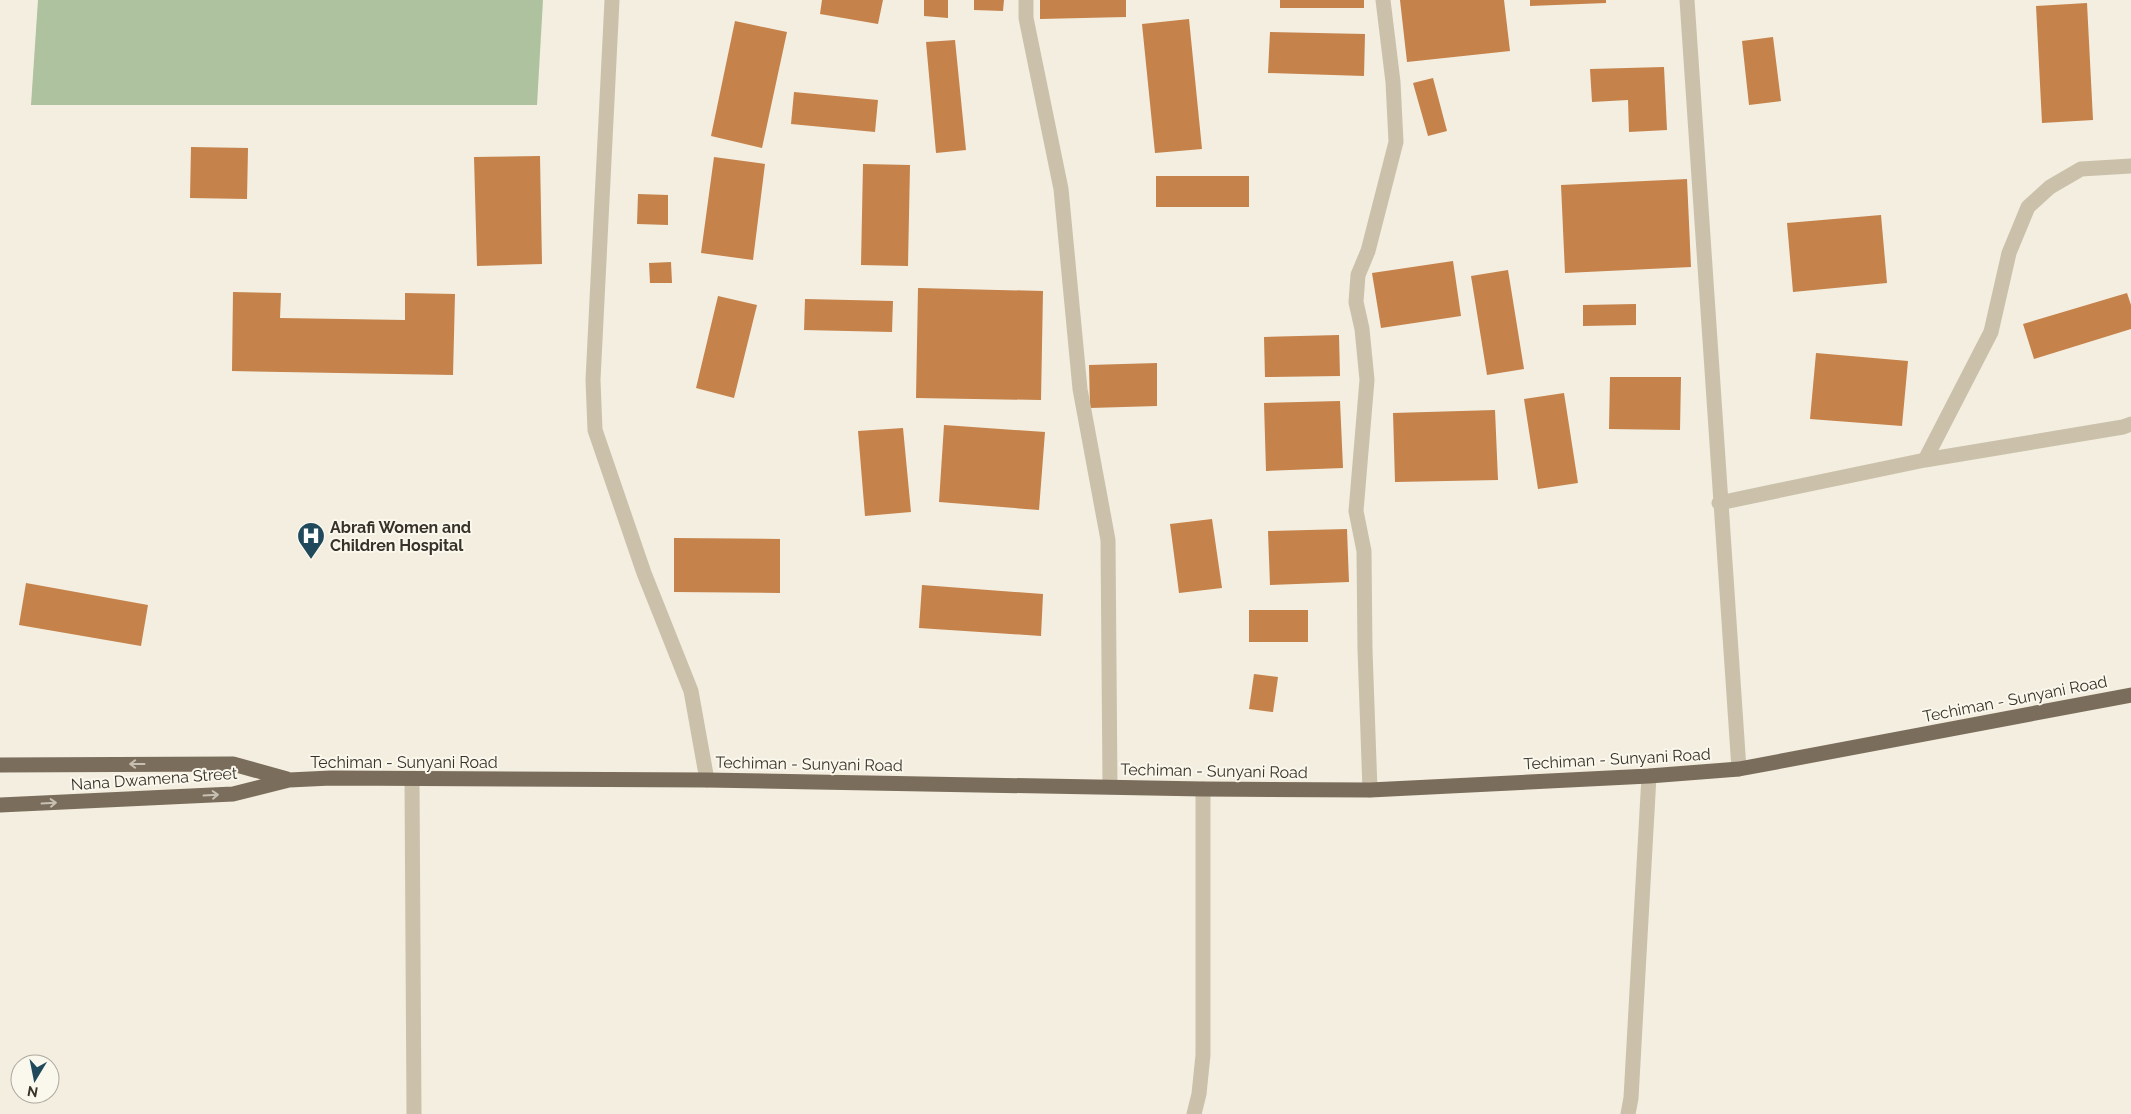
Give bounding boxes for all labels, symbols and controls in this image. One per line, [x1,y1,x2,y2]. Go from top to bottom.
place label: Abrafi Women and Children Hospital [330,518,471,555]
hospital icon: Abrafi Women and Children Hospital [296,521,326,560]
street label: Techiman - Sunyani Road [1921,672,2109,726]
street label: Techiman - Sunyani Road [1523,745,1711,773]
street label: Techiman - Sunyani Road [310,753,498,772]
street label: Techiman - Sunyani Road [715,753,903,775]
one-way arrow [129,759,146,769]
street label: Techiman - Sunyani Road [1120,760,1308,782]
street label: Nana Dwamena Street [70,764,238,794]
one-way arrow [203,791,219,800]
one-way arrow [40,799,56,808]
north arrow [10,1054,60,1104]
text: N [26,1083,39,1101]

